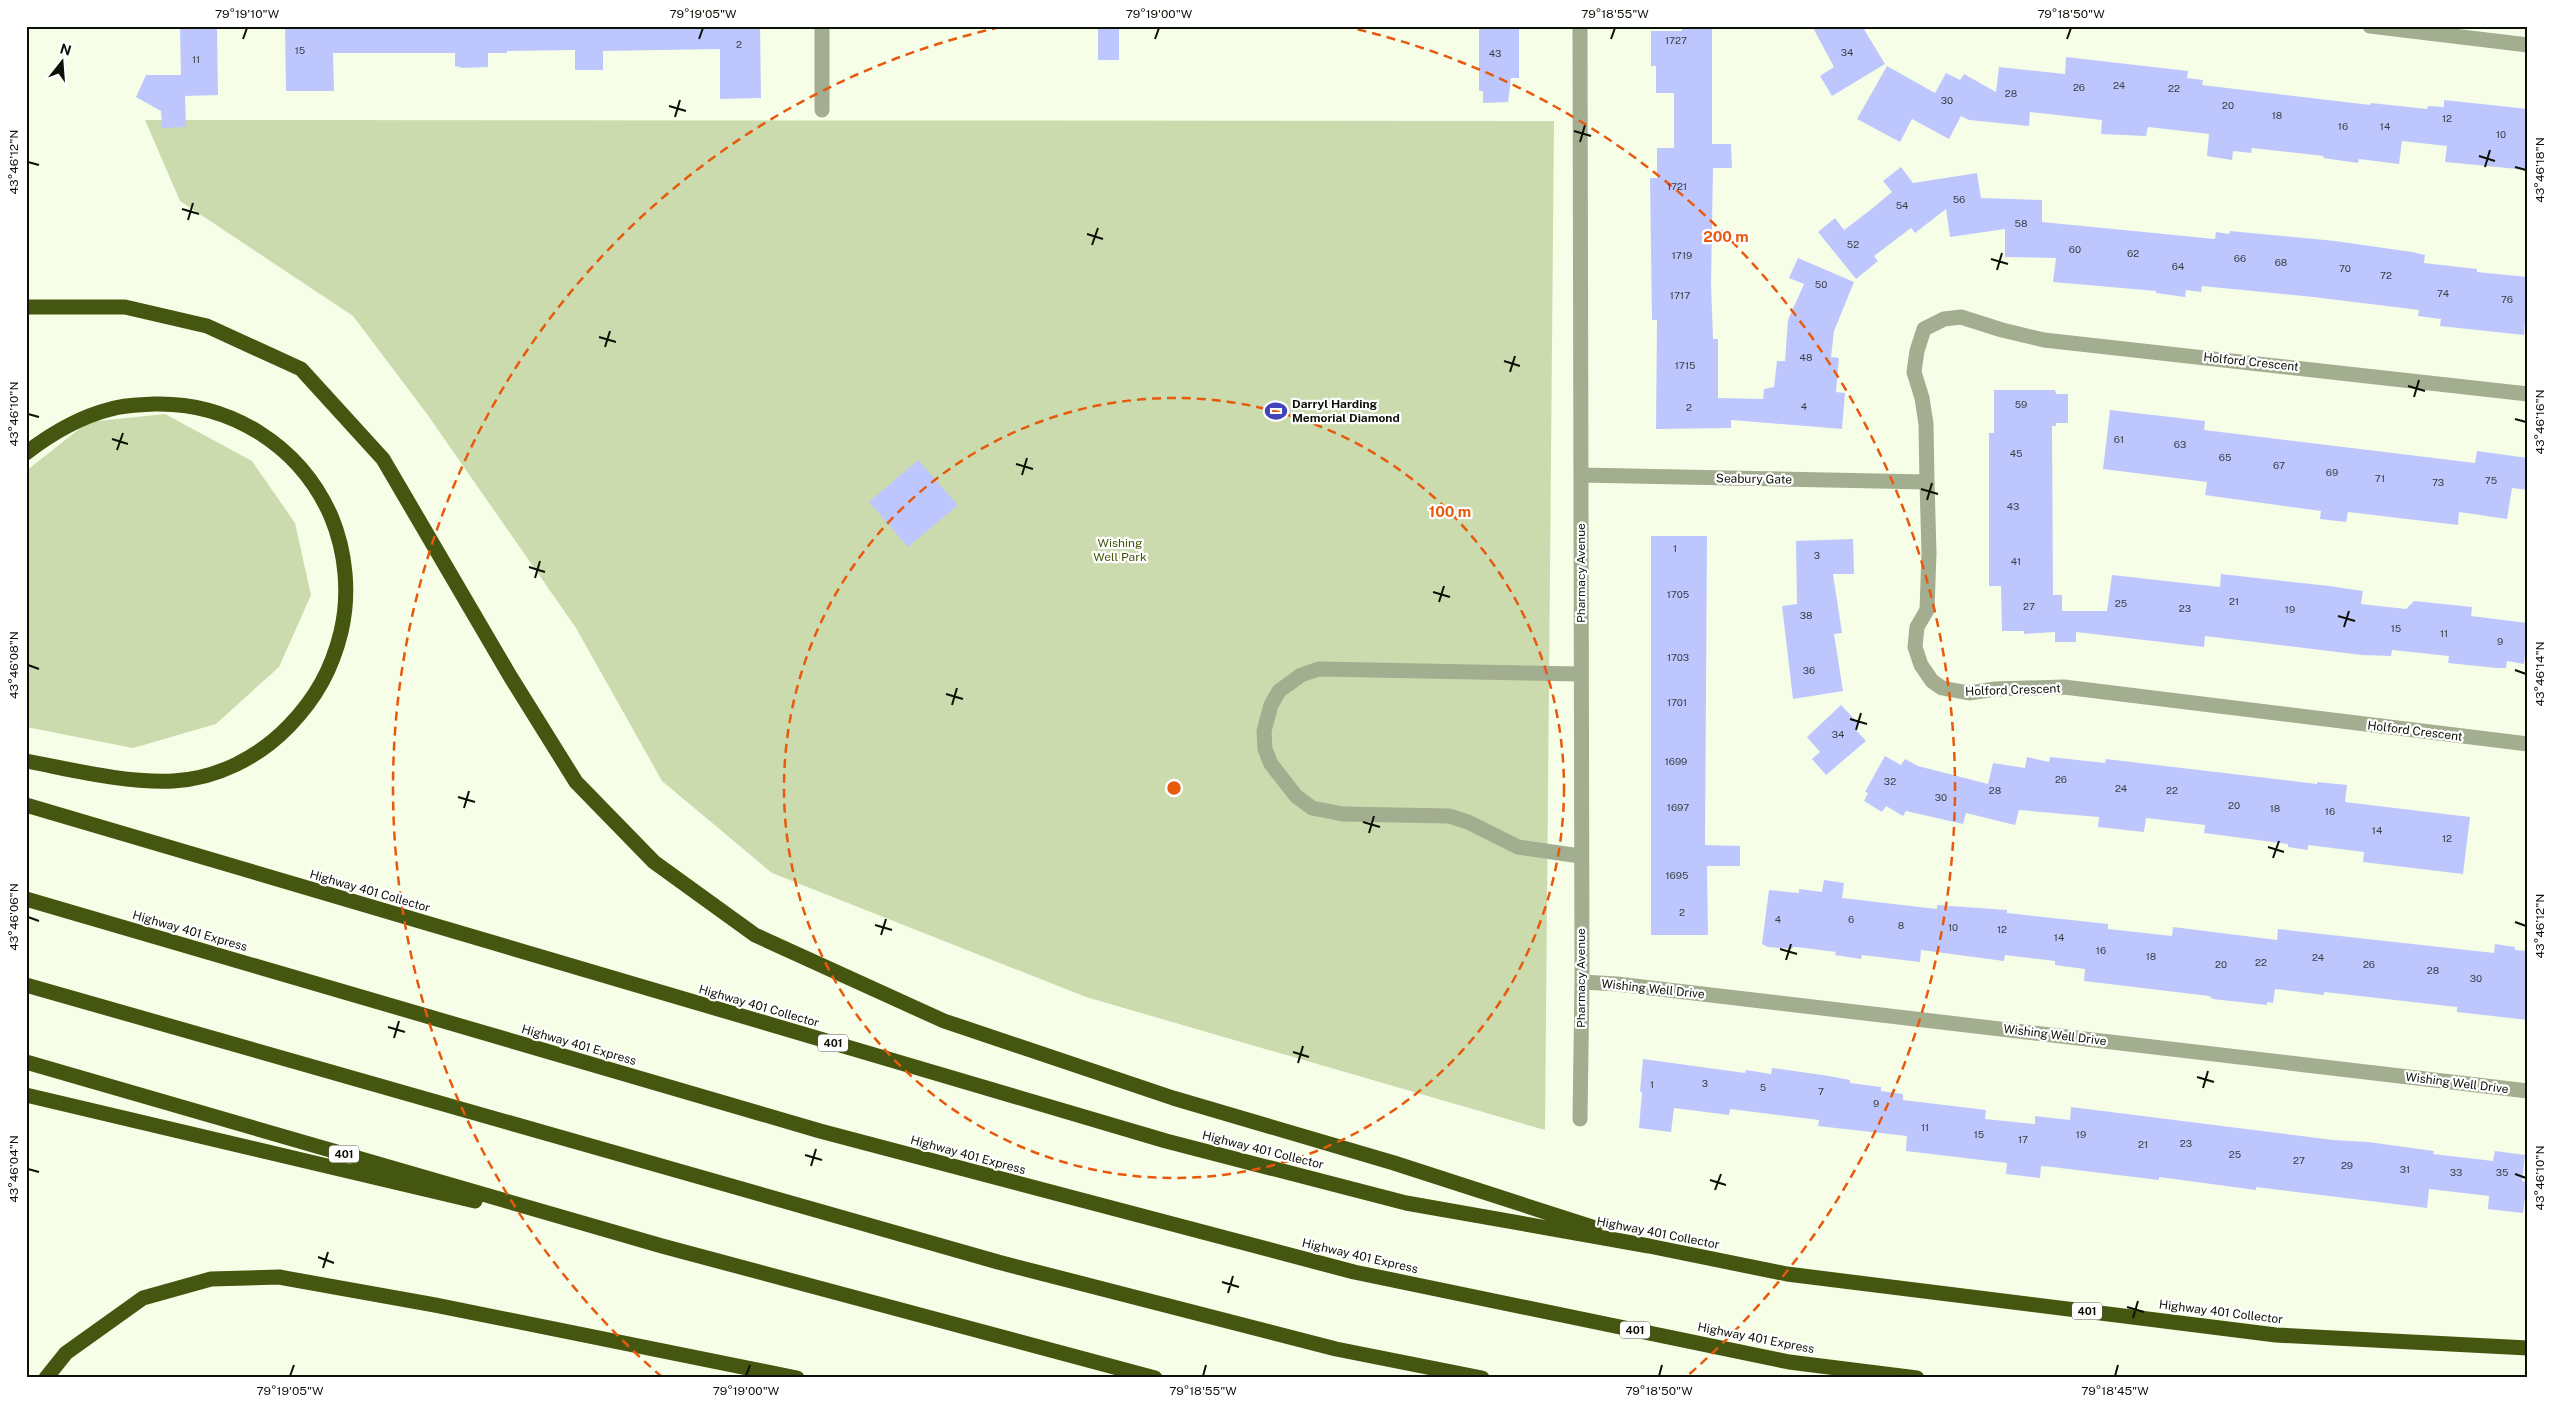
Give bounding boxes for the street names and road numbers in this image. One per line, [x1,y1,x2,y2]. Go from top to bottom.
street label: Holford Crescent [2203,350,2300,374]
street label: Seabury Gate [1716,471,1792,487]
street label: Pharmacy Avenue [1574,523,1588,623]
street label: Holford Crescent [1965,681,2061,699]
street label: Holford Crescent [2367,718,2464,744]
street label: Highway 401 Collector [308,867,432,915]
street label: Highway 401 Express [131,908,249,954]
street label: Pharmacy Avenue [1574,928,1588,1028]
street label: Wishing Well Drive [1601,977,1706,1001]
street label: Highway 401 Collector [697,982,821,1030]
street label: Highway 401 Express [520,1022,638,1068]
street label: Wishing Well Drive [2003,1022,2108,1048]
road number: 401 [818,1034,848,1052]
street label: Wishing Well Drive [2405,1070,2510,1096]
street label: Highway 401 Collector [1201,1128,1326,1172]
street label: Highway 401 Express [909,1133,1027,1177]
road number: 401 [329,1146,359,1162]
street label: Highway 401 Collector [1595,1214,1721,1252]
street label: Highway 401 Express [1301,1236,1419,1276]
street label: Highway 401 Collector [2158,1297,2284,1327]
road number: 401 [2072,1302,2102,1320]
street label: Highway 401 Express [1696,1320,1816,1356]
road number: 401 [1620,1322,1650,1338]

